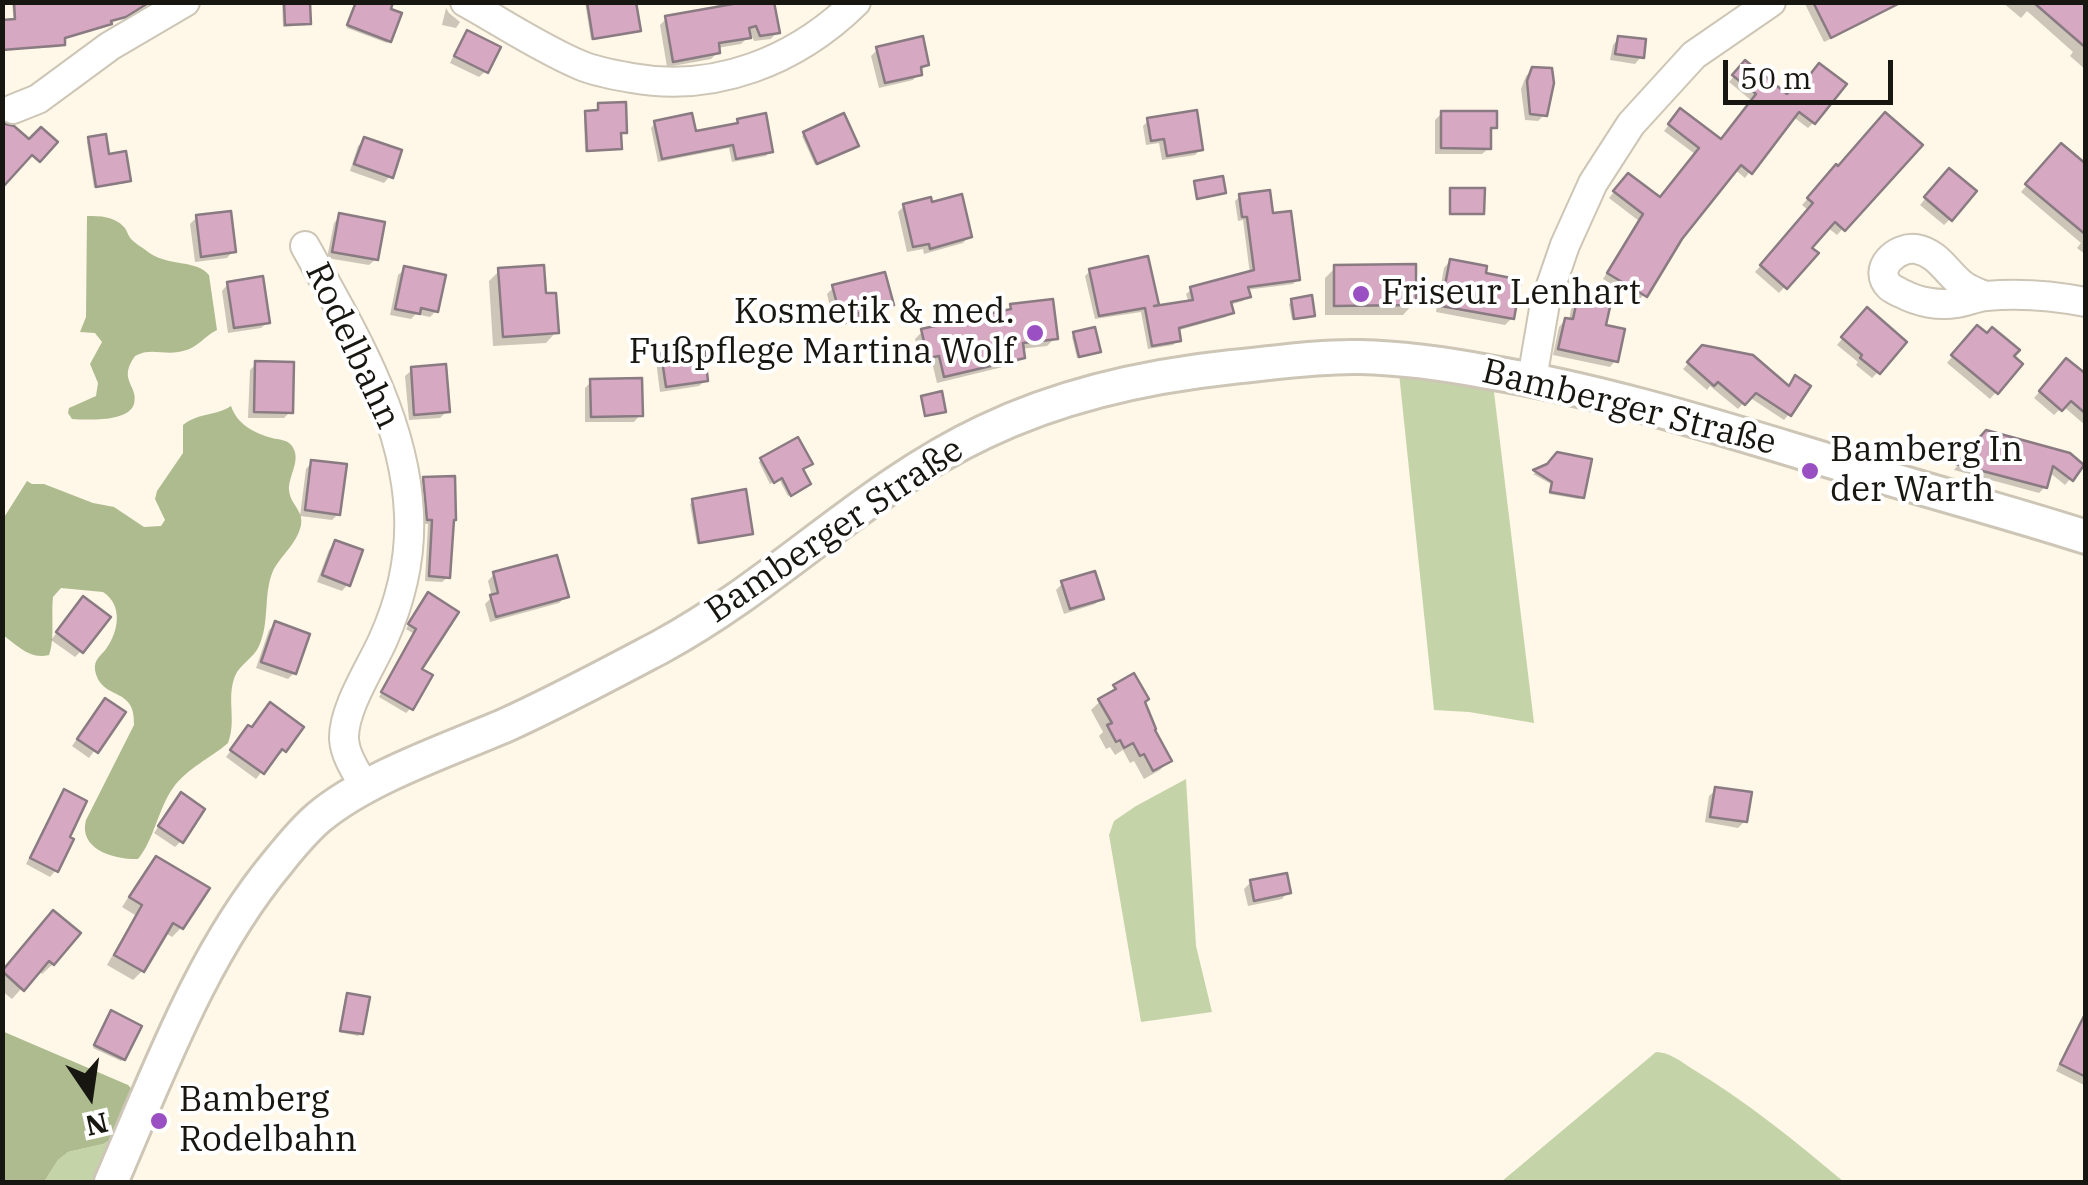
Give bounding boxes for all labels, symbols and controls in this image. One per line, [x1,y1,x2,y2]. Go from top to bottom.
scale bar [1728,40,1898,102]
text: 50 m [1740,58,1812,97]
street label: Rodelbahn [295,256,409,436]
place label: Friseur Lenhart [1381,273,1641,315]
marker: Friseur Lenhart [1350,283,1372,305]
place label: Kosmetik & med. Fußpflege Martina Wolf [629,292,1015,374]
marker: Kosmetik & med. Fußpflege Martina Wolf [1024,322,1046,344]
street label: Bamberger Straße [1478,351,1780,465]
street label: Bamberger Straße [698,429,972,633]
place label: Bamberg In der Warth [1830,430,2023,512]
marker: Bamberg In der Warth [1799,460,1821,482]
north arrow [40,1045,140,1145]
place label: Bamberg Rodelbahn [179,1080,357,1162]
text: N [82,1104,112,1145]
marker: Bamberg Rodelbahn [148,1110,170,1132]

